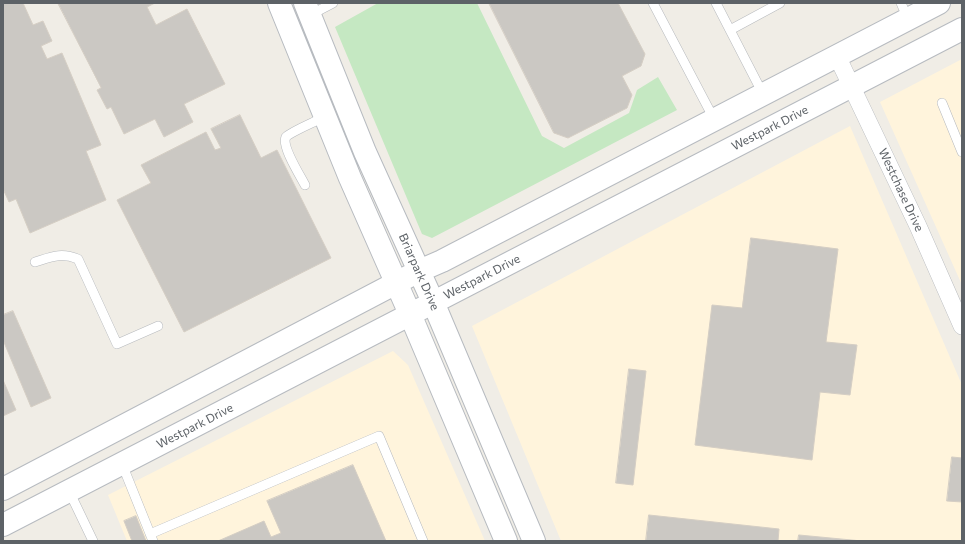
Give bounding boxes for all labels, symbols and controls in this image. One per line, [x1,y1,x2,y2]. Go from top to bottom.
street label: Westpark Drive [729,103,811,153]
street label: Westchase Drive [875,146,927,234]
street label: Briarpark Drive [396,231,442,313]
street label: Westpark Drive [441,252,523,302]
street label: Westpark Drive [154,401,236,451]

